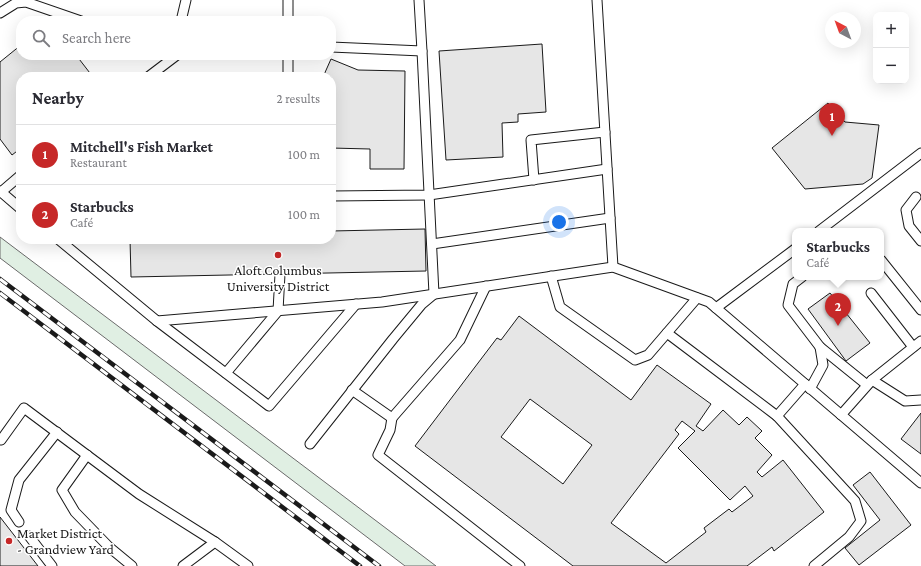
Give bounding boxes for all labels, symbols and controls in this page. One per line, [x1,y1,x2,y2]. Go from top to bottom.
north arrow [825,12,861,48]
map controls [873,12,909,84]
button: + [873,12,909,48]
search box [16,16,336,60]
icon: search [30,27,52,49]
text: Search here [62,30,131,46]
button: − [873,48,909,84]
text: Nearby [32,89,84,108]
text: 2 results [277,91,320,106]
pin: 1 [819,103,845,136]
text: Mitchell's Fish Market [70,139,213,155]
text: 1 [43,147,47,162]
text: 100 m [288,147,320,162]
text: Restaurant [70,155,127,170]
text: Starbucks [70,199,134,215]
text: 2 [42,207,48,222]
text: 100 m [288,207,320,222]
your location [549,212,569,232]
text: Café [70,215,93,230]
popup [792,228,884,280]
text: Starbucks [806,239,870,255]
marker: Aloft Columbus University District [273,250,283,260]
text: Café [806,255,829,270]
place label: Aloft Columbus University District [227,262,330,294]
pin: 2 [825,293,851,326]
place label: Market District - Grandview Yard [17,525,115,557]
marker: Market District - Grandview Yard [4,536,14,546]

